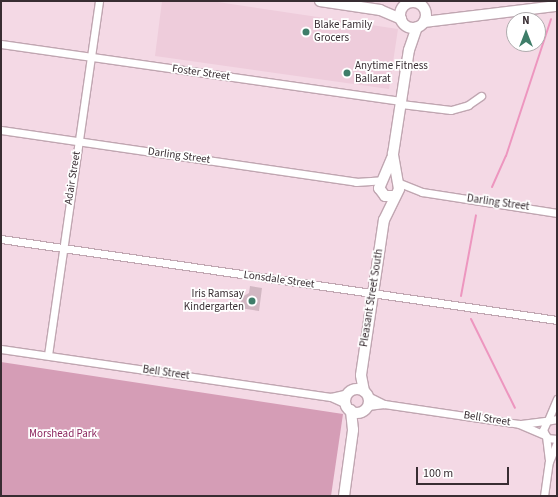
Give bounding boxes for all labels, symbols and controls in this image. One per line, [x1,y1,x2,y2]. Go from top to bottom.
north arrow [506,12,546,52]
text: N [522,13,530,28]
place label: Blake Family Grocers [314,19,372,45]
marker: Blake Family Grocers [301,27,311,37]
place label: Anytime Fitness Ballarat [355,60,428,86]
street label: Foster Street [171,62,231,84]
marker: Anytime Fitness Ballarat [342,68,352,78]
street label: Darling Street [147,145,211,167]
street label: Adair Street [62,150,84,206]
street label: Darling Street [466,192,530,214]
street label: Pleasant Street South [358,248,386,348]
street label: Lonsdale Street [243,268,315,292]
place label: Iris Ramsay Kindergarten [184,288,244,314]
marker: Iris Ramsay Kindergarten [247,296,257,306]
street label: Bell Street [142,363,190,383]
street label: Bell Street [463,409,511,429]
park label: Morshead Park [29,427,97,441]
scale bar [418,459,511,485]
text: 100 m [423,465,453,482]

